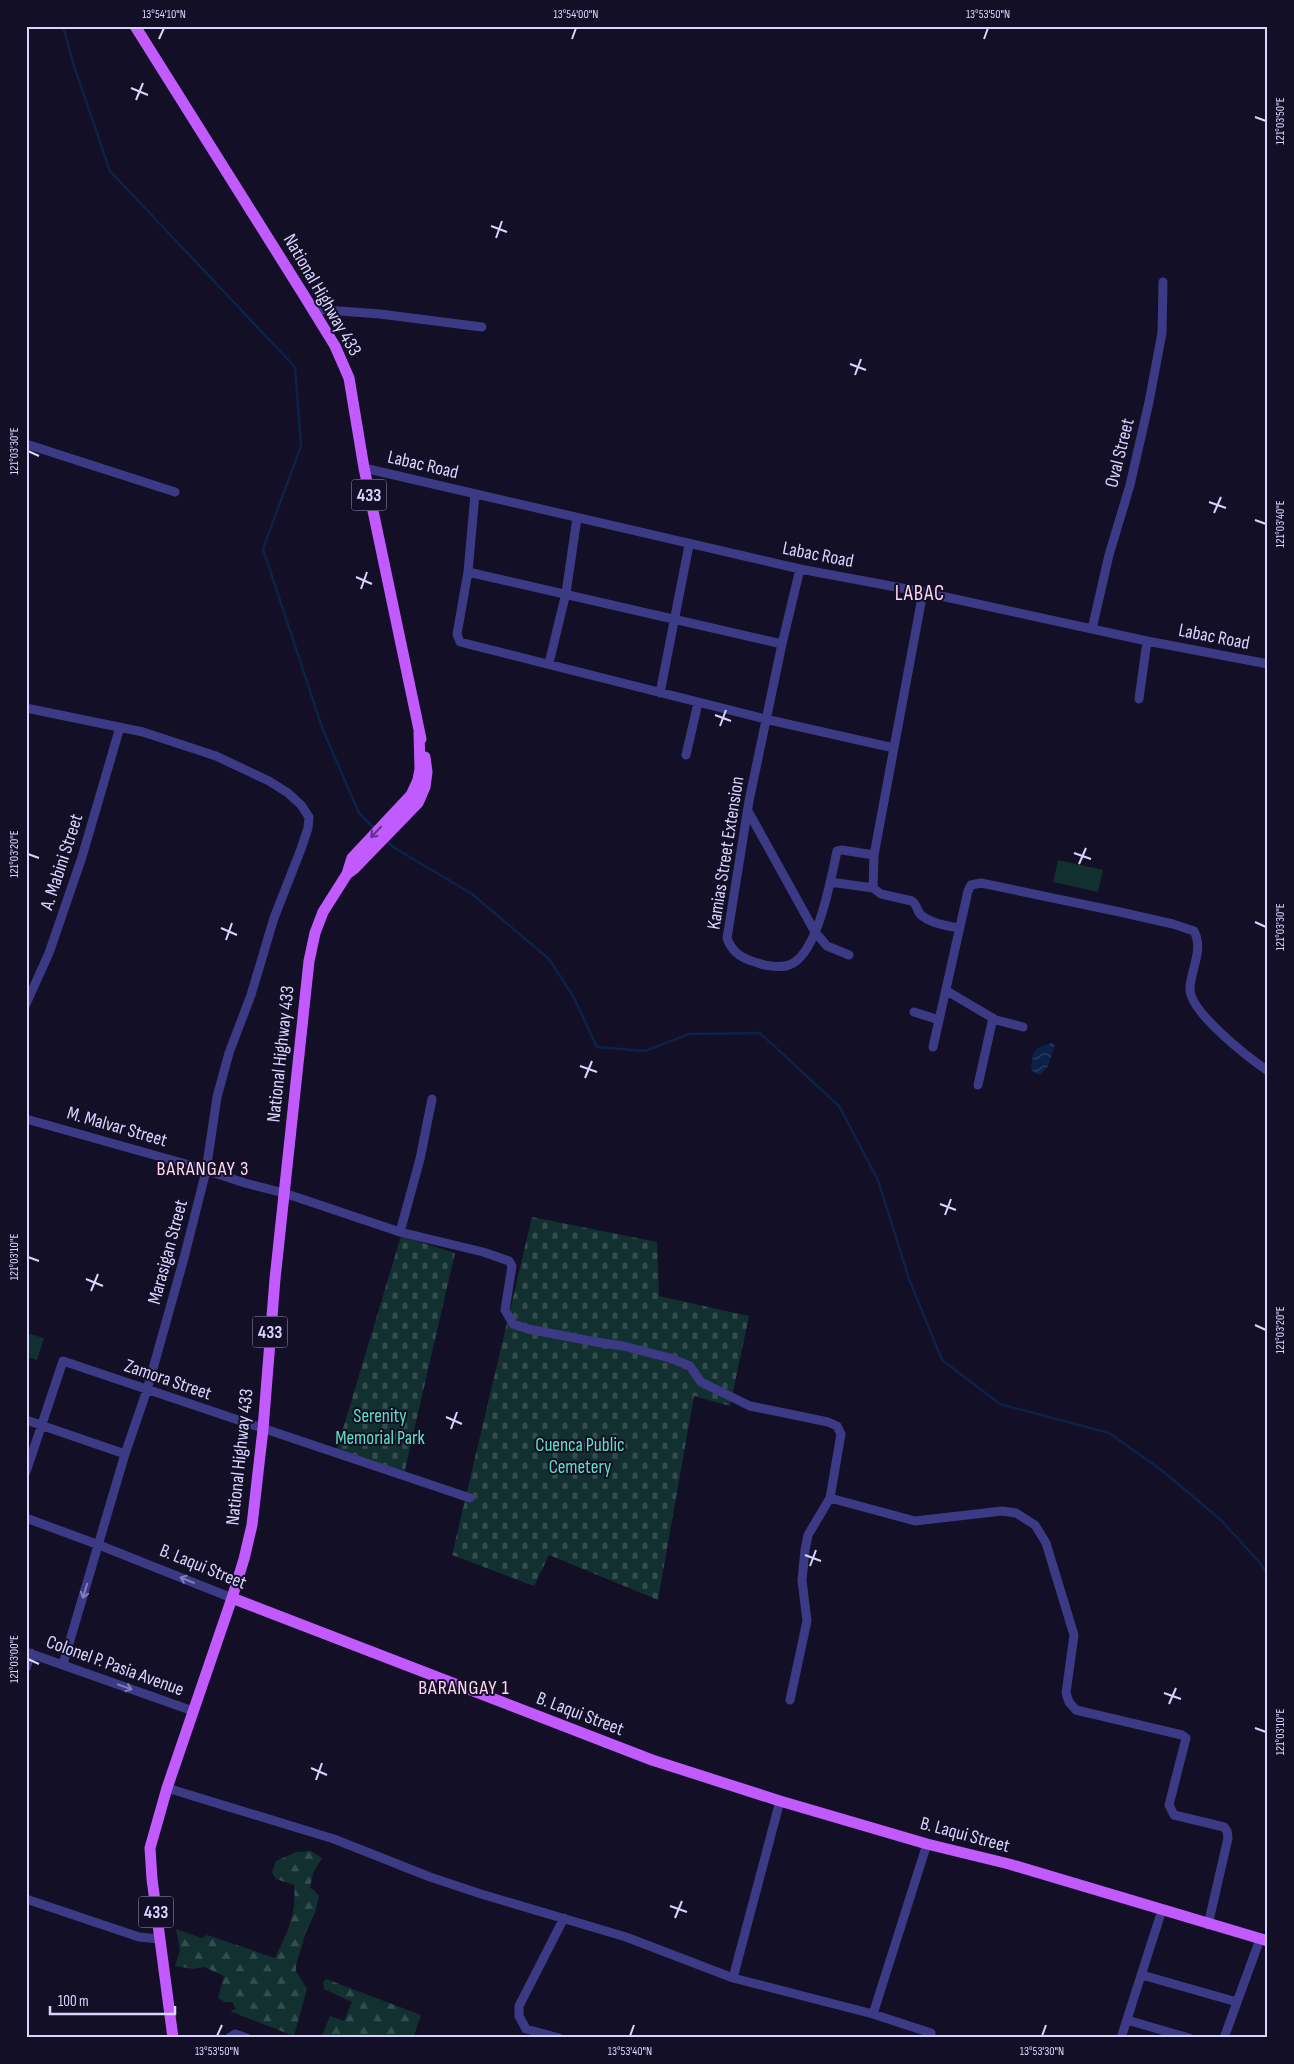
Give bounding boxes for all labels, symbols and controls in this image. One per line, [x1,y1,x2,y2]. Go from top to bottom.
text: 13°54'10"N [142,7,186,22]
text: 13°54'00"N [554,7,598,22]
text: 13°53'50"N [966,7,1010,22]
text: 121°03'50"E [1273,97,1288,145]
street label: National Highway 433 [278,230,366,360]
street label: Oval Street [1100,416,1140,490]
text: 121°03'30"E [7,427,22,475]
street label: Labac Road [385,446,461,484]
road number: 433 [352,480,386,510]
text: 121°03'40"E [1273,500,1288,548]
street label: Labac Road [781,537,855,573]
district label: LABAC [895,581,945,606]
street label: Labac Road [1177,619,1251,655]
street label: Kamias Street Extension [703,775,749,931]
street label: A. Mabini Street [35,811,88,914]
one-way arrow [370,826,383,838]
text: 121°03'20"E [7,830,22,878]
text: 121°03'30"E [1273,903,1288,951]
street label: National Highway 433 [262,985,300,1123]
street label: M. Malvar Street [64,1102,170,1152]
district label: BARANGAY 3 [157,1157,249,1181]
street label: Marasigan Street [143,1197,193,1307]
text: 121°03'10"E [7,1234,22,1280]
text: 121°03'20"E [1273,1306,1288,1354]
road number: 433 [252,1316,288,1348]
street label: Zamora Street [121,1354,215,1406]
street label: National Highway 433 [221,1388,259,1526]
park label: Serenity Memorial Park [335,1405,426,1450]
park label: Cuenca Public Cemetery [535,1434,625,1479]
street label: B. Laqui Street [156,1539,250,1595]
one-way arrow [180,1575,195,1584]
one-way arrow [79,1583,89,1599]
street label: Colonel P. Pasia Avenue [43,1630,187,1702]
text: 121°03'00"E [7,1635,22,1683]
district label: BARANGAY 1 [418,1676,510,1700]
one-way arrow [117,1683,132,1692]
street label: B. Laqui Street [533,1687,627,1741]
text: 121°03'10"E [1273,1709,1288,1755]
street label: B. Laqui Street [918,1812,1012,1858]
road number: 433 [138,1896,174,1928]
scale bar [50,1984,175,2016]
text: 100 m [58,1992,89,2011]
text: 13°53'50"N [195,2044,239,2059]
text: 13°53'40"N [608,2044,652,2059]
text: 13°53'30"N [1020,2044,1064,2059]

